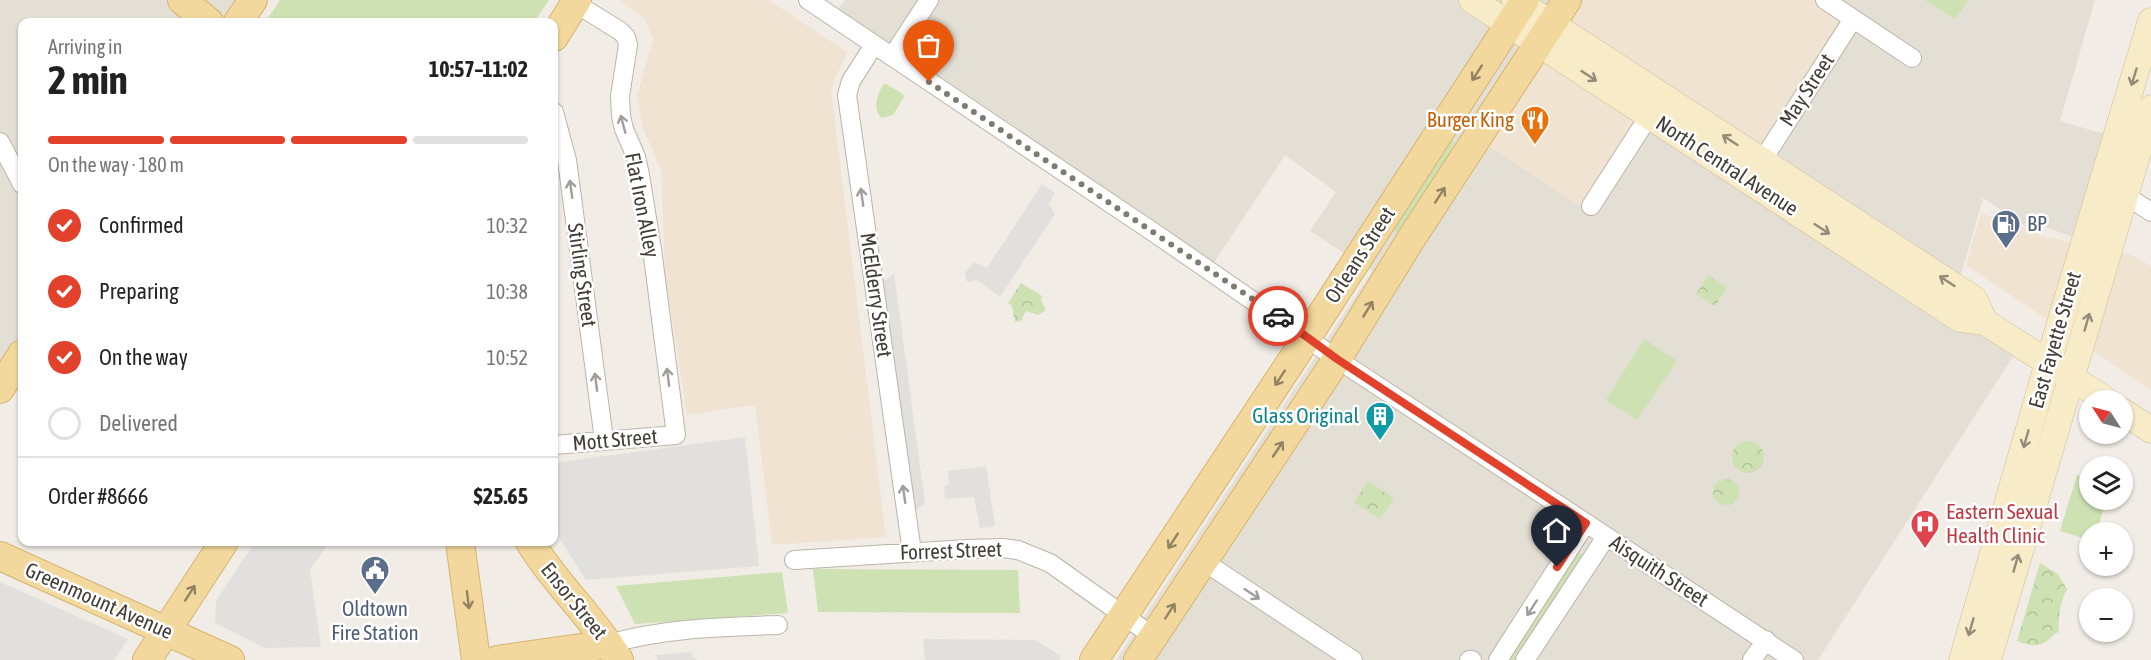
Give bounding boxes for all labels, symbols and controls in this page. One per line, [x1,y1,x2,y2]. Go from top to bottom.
pin [903,20,954,82]
icon: bag [912,29,945,62]
text: Arriving in [48,35,122,58]
street label: May Street [1774,49,1838,130]
text: 10:57–11:02 [429,56,528,82]
text: 2 min [48,58,128,102]
one-way arrow [1471,65,1483,81]
one-way arrow [2128,68,2139,87]
one-way arrow [1580,70,1596,82]
restaurant icon: Burger King [1519,104,1551,146]
place label: Burger King [1427,107,1514,131]
street label: North Central Avenue [1652,110,1803,220]
one-way arrow [617,115,629,134]
one-way arrow [1722,134,1739,147]
street label: Flat Iron Alley [621,150,665,260]
text: On the way · 180 m [48,153,184,176]
one-way arrow [565,180,576,199]
one-way arrow [1434,187,1446,204]
one-way arrow [856,188,867,208]
street label: Orleans Street [1319,202,1399,307]
fuel station icon: BP [1990,208,2022,250]
icon: check [48,209,81,242]
place label: BP [2027,211,2047,235]
text: Confirmed [99,212,184,238]
text: 10:32 [486,214,528,237]
street label: Stirling Street [564,221,602,328]
one-way arrow [1813,223,1830,235]
street label: McElderry Street [856,231,898,359]
street label: East Fayette Street [2023,269,2085,411]
icon: check [48,275,81,308]
one-way arrow [1939,275,1955,287]
text: Preparing [99,278,179,304]
text: 10:38 [486,280,528,303]
courier [1248,286,1308,346]
icon: car [1262,300,1295,333]
one-way arrow [1362,301,1374,318]
one-way arrow [2082,313,2093,332]
icon: check [48,341,81,374]
text: On the way [99,344,188,370]
text: 10:52 [486,346,528,369]
one-way arrow [663,367,674,387]
one-way arrow [1274,370,1286,386]
one-way arrow [591,373,602,393]
north arrow [2079,390,2133,444]
map controls [2079,390,2133,642]
building icon: Glass Original [1364,400,1396,442]
place label: Glass Original [1252,403,1359,427]
text: Delivered [99,410,178,436]
street label: Mott Street [572,423,658,455]
one-way arrow [2020,429,2031,448]
one-way arrow [1272,441,1284,457]
button: layers [2079,456,2133,510]
text: Order #8666 [48,483,148,509]
text: $25.65 [473,483,528,509]
one-way arrow [899,485,910,505]
place label: Eastern Sexual Health Clinic [1946,499,2059,547]
pin [1531,505,1582,567]
hospital icon: Eastern Sexual Health Clinic [1909,508,1941,550]
icon: home [1540,514,1573,547]
button: + [2079,522,2133,576]
street label: Aisquith Street [1606,529,1713,611]
one-way arrow [1166,532,1178,549]
street label: Forrest Street [899,536,1002,564]
public building icon: Oldtown Fire Station [359,554,391,596]
one-way arrow [2011,554,2022,573]
street label: Greenmount Avenue [22,557,177,643]
street label: Ensor Street [537,557,613,644]
one-way arrow [184,585,197,602]
one-way arrow [1243,588,1260,600]
button: − [2079,588,2133,642]
one-way arrow [463,589,474,609]
place label: Oldtown Fire Station [331,596,419,644]
one-way arrow [1525,599,1537,616]
one-way arrow [1164,603,1176,620]
one-way arrow [1965,617,1977,636]

